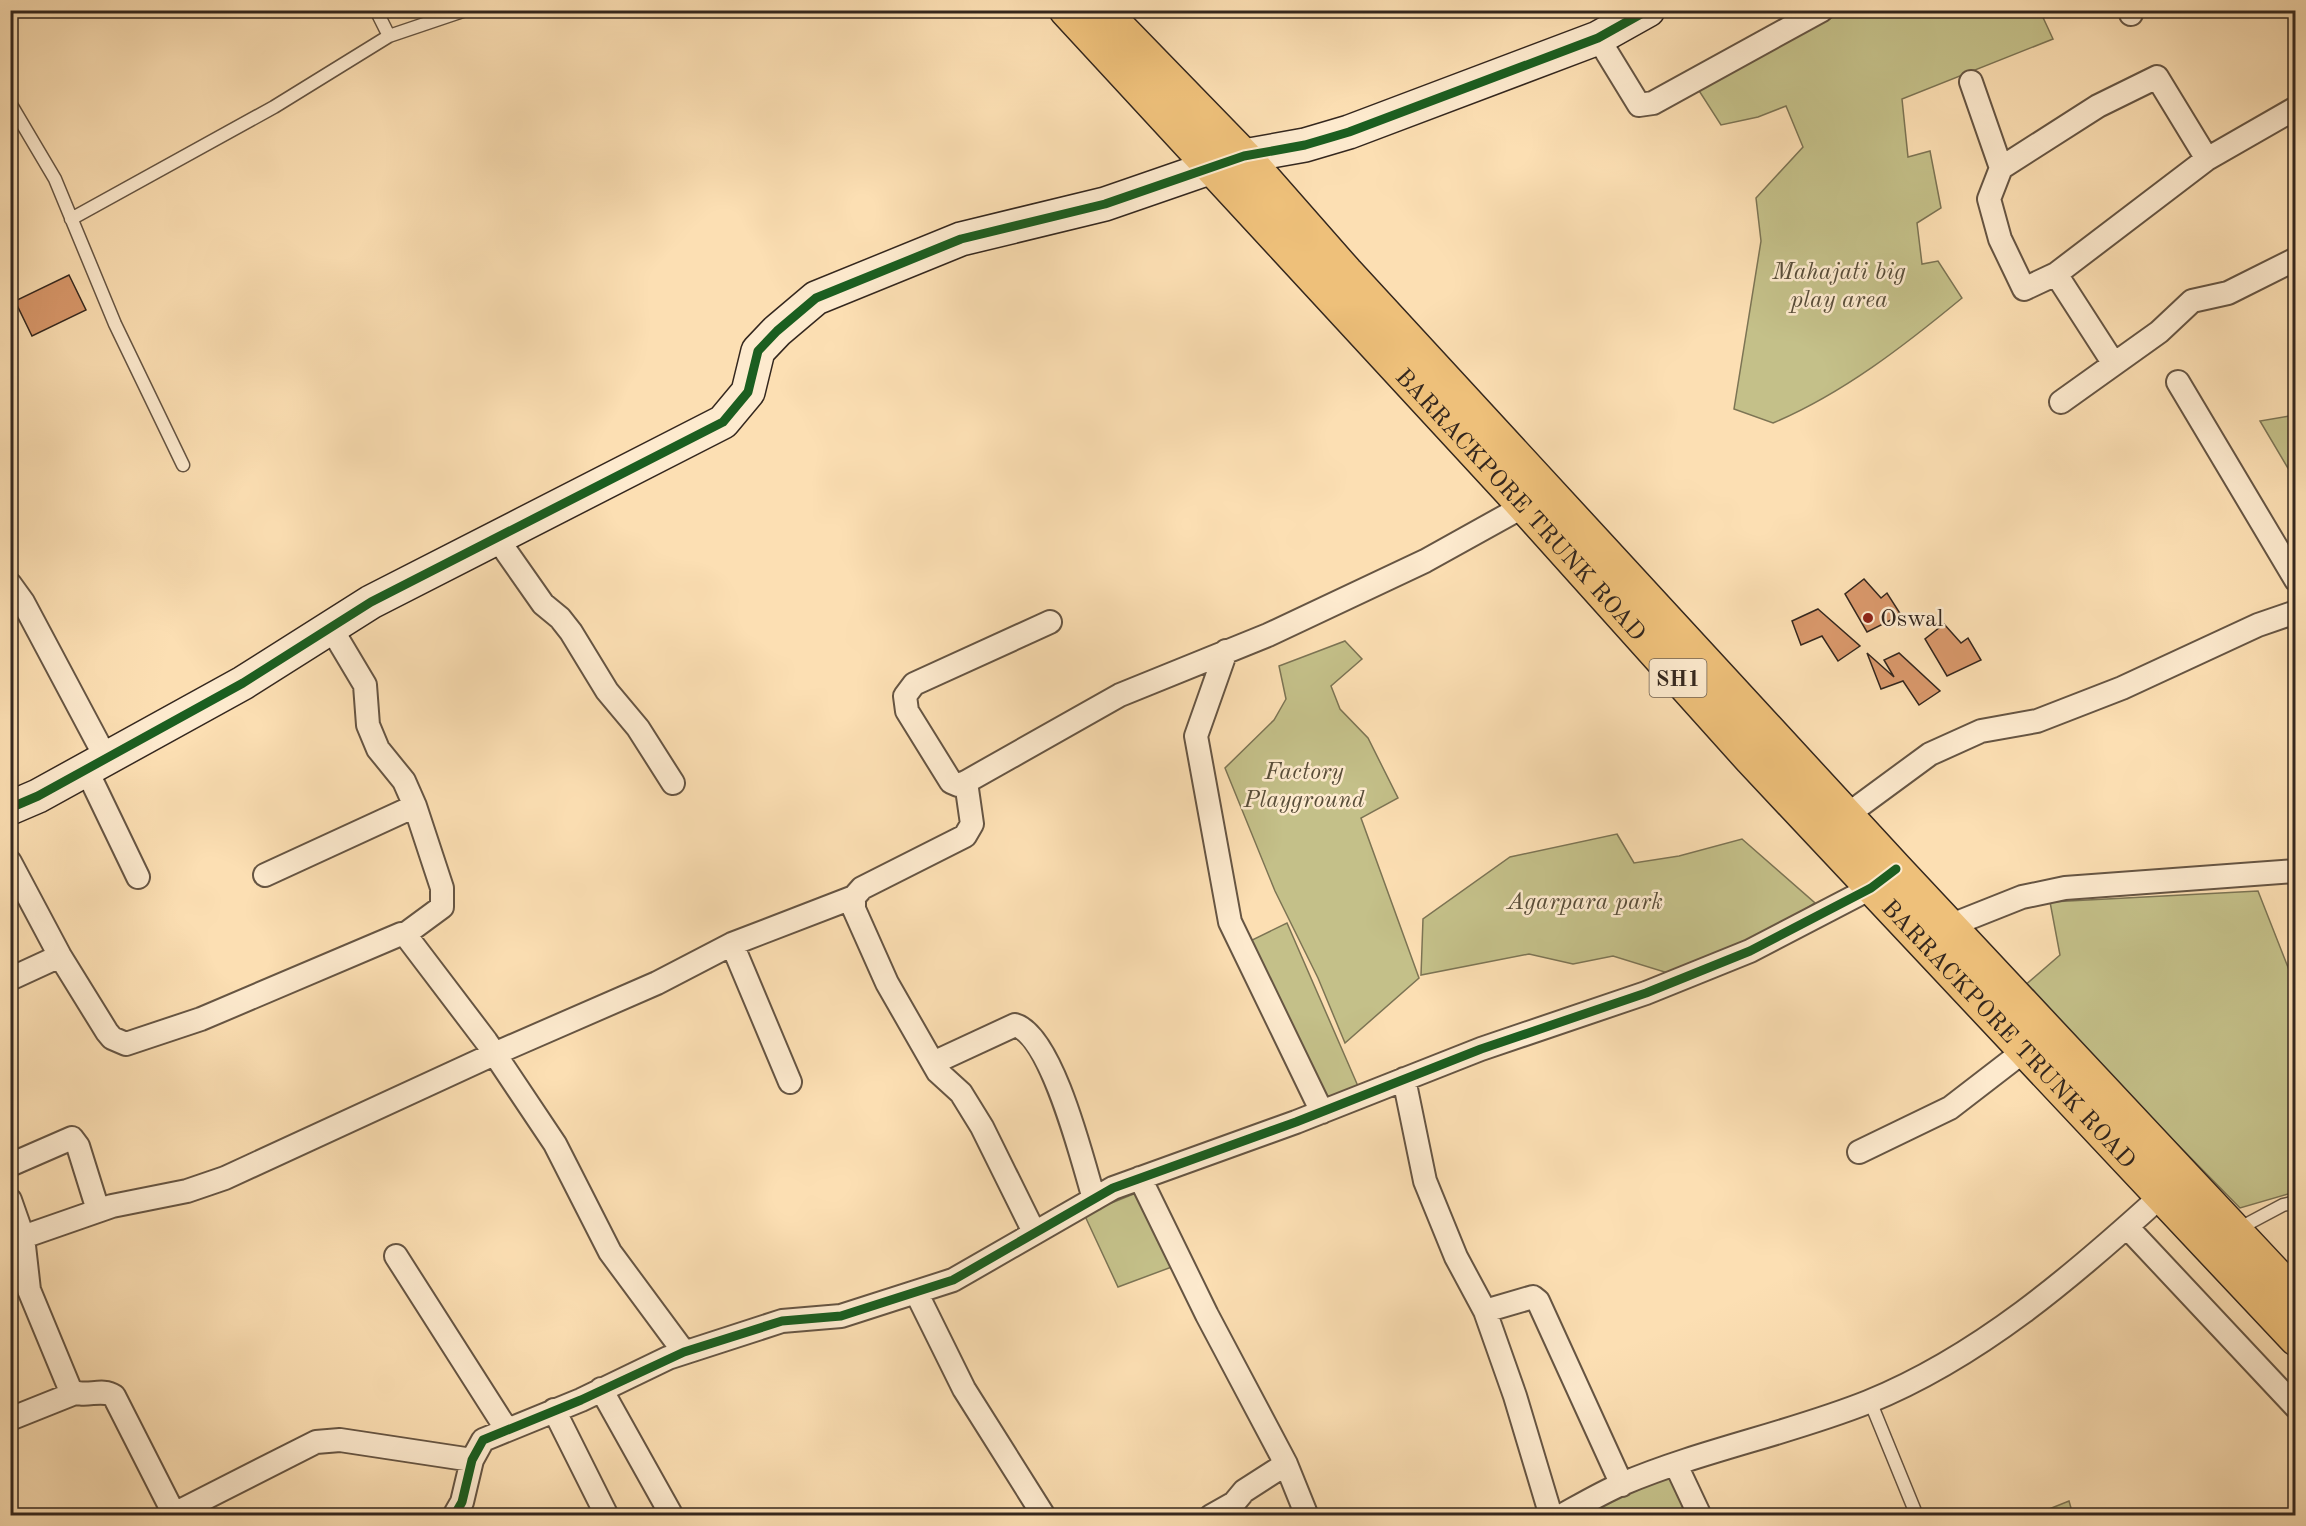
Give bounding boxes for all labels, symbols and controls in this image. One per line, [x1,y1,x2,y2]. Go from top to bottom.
park label: Mahajati big play area [1771,261,1906,313]
street label: BARRACKPORE TRUNK ROAD [1390,365,1649,646]
place label: Oswal [1880,608,1943,632]
marker: Oswal [1861,611,1875,625]
road number: SH1 [1650,659,1706,697]
park label: Factory Playground [1243,761,1365,813]
park label: Agarpara park [1505,891,1663,915]
street label: BARRACKPORE TRUNK ROAD [1876,896,2139,1174]

